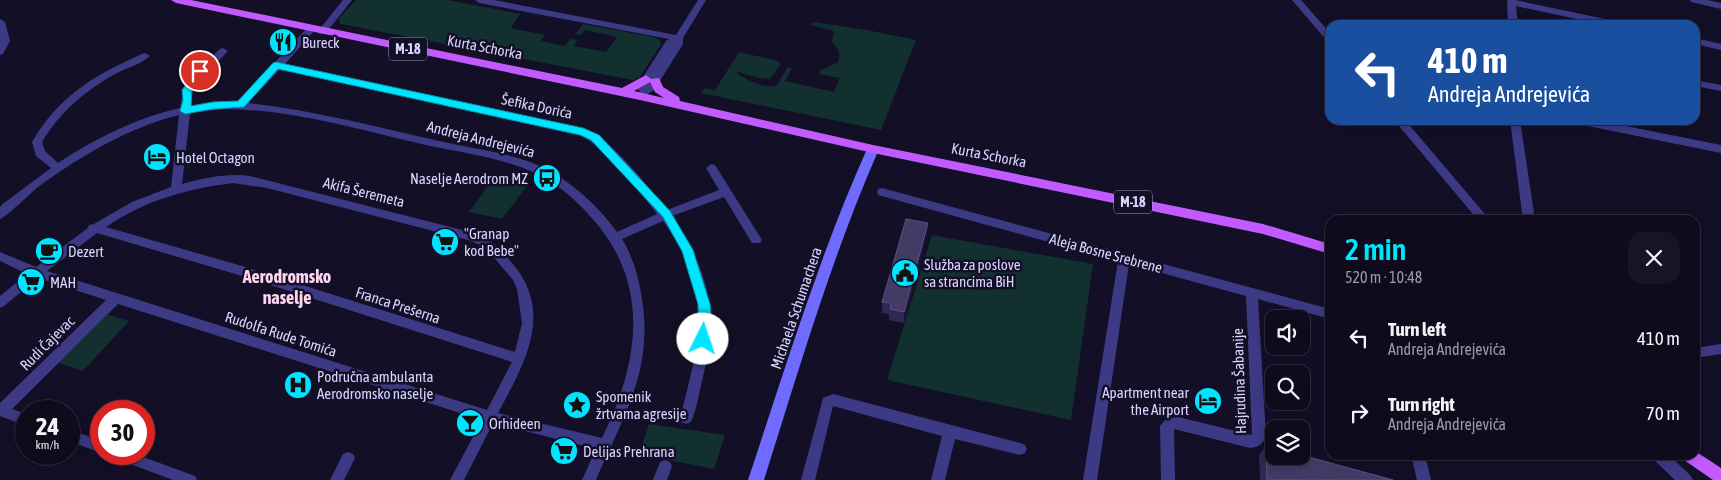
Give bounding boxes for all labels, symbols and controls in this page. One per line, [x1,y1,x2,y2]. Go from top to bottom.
restaurant icon: Bureck [268,27,298,57]
street label: Kurta Schorka [446,31,524,63]
place label: Bureck [302,34,340,51]
road number: M-18 [389,38,427,61]
icon: left [1345,40,1410,105]
text: 410 m [1428,40,1507,80]
pin [179,50,221,92]
icon: arrive [186,57,214,85]
text: Andreja Andrejevića [1428,81,1590,107]
street label: Šefika Dorića [500,90,574,122]
street label: Andreja Andrejevića [425,117,537,161]
street label: Kurta Schorka [950,139,1028,171]
hotel icon: Hotel Octagon [142,142,172,172]
place label: Hotel Octagon [176,149,255,166]
bus stop icon: Naselje Aerodrom MZ [532,163,562,193]
place label: Naselje Aerodrom MZ [410,170,528,187]
street label: Akifa Šeremeta [321,174,407,210]
road number: M-18 [1114,190,1152,213]
place label: "Granap kod Bebe" [464,225,519,259]
supermarket icon: "Granap kod Bebe" [430,227,460,257]
street label: Aleja Bosne Srebrene [1048,230,1164,276]
text: 2 min [1345,232,1406,266]
button: close [1628,232,1680,284]
cafe icon: Dezert [34,236,64,266]
place label: Dezert [68,243,104,260]
street label: Michaela Schumachera [767,245,825,371]
place label: Služba za poslove sa strancima BiH [924,256,1021,290]
public building icon: Služba za poslove sa strancima BiH [890,258,920,288]
district label: Aerodromsko naselje [242,266,331,308]
supermarket icon: MAH [16,267,46,297]
text: 520 m · 10:48 [1345,268,1422,286]
place label: MAH [50,274,76,291]
street label: Franca Prešerna [353,283,443,327]
street label: Rudolfa Rude Tomića [223,308,339,360]
map controls [1265,310,1310,465]
button: sound [1265,310,1310,355]
street label: Rudi Čajevac [16,312,78,374]
position arrow [676,312,728,364]
text: Turn left [1388,318,1446,340]
icon: left [1345,324,1373,352]
text: 410 m [1637,327,1680,349]
street label: Hajrudina Šabanije [1229,328,1249,434]
text: Andreja Andrejevića [1388,340,1506,358]
button: search [1265,365,1310,410]
place label: Područna ambulanta Aerodromsko naselje [317,368,434,402]
hospital icon: Područna ambulanta Aerodromsko naselje [283,370,313,400]
place label: Apartment near the Airport [1102,384,1190,418]
hotel icon: Apartment near the Airport [1193,386,1223,416]
place label: Spomenik žrtvama agresije [596,388,687,422]
place icon: Spomenik žrtvama agresije [562,390,592,420]
text: Turn right [1388,393,1455,415]
icon: right [1345,399,1373,427]
speed limit sign: 30 [90,400,155,465]
text: 70 m [1646,402,1680,424]
bar icon: Orhideen [455,408,485,438]
text: 24 [36,412,59,440]
place label: Orhideen [489,415,541,432]
text: Andreja Andrejevića [1388,415,1506,433]
button: layers [1265,420,1310,465]
supermarket icon: Delijas Prehrana [549,436,579,466]
text: km/h [36,438,59,452]
place label: Delijas Prehrana [583,443,675,460]

